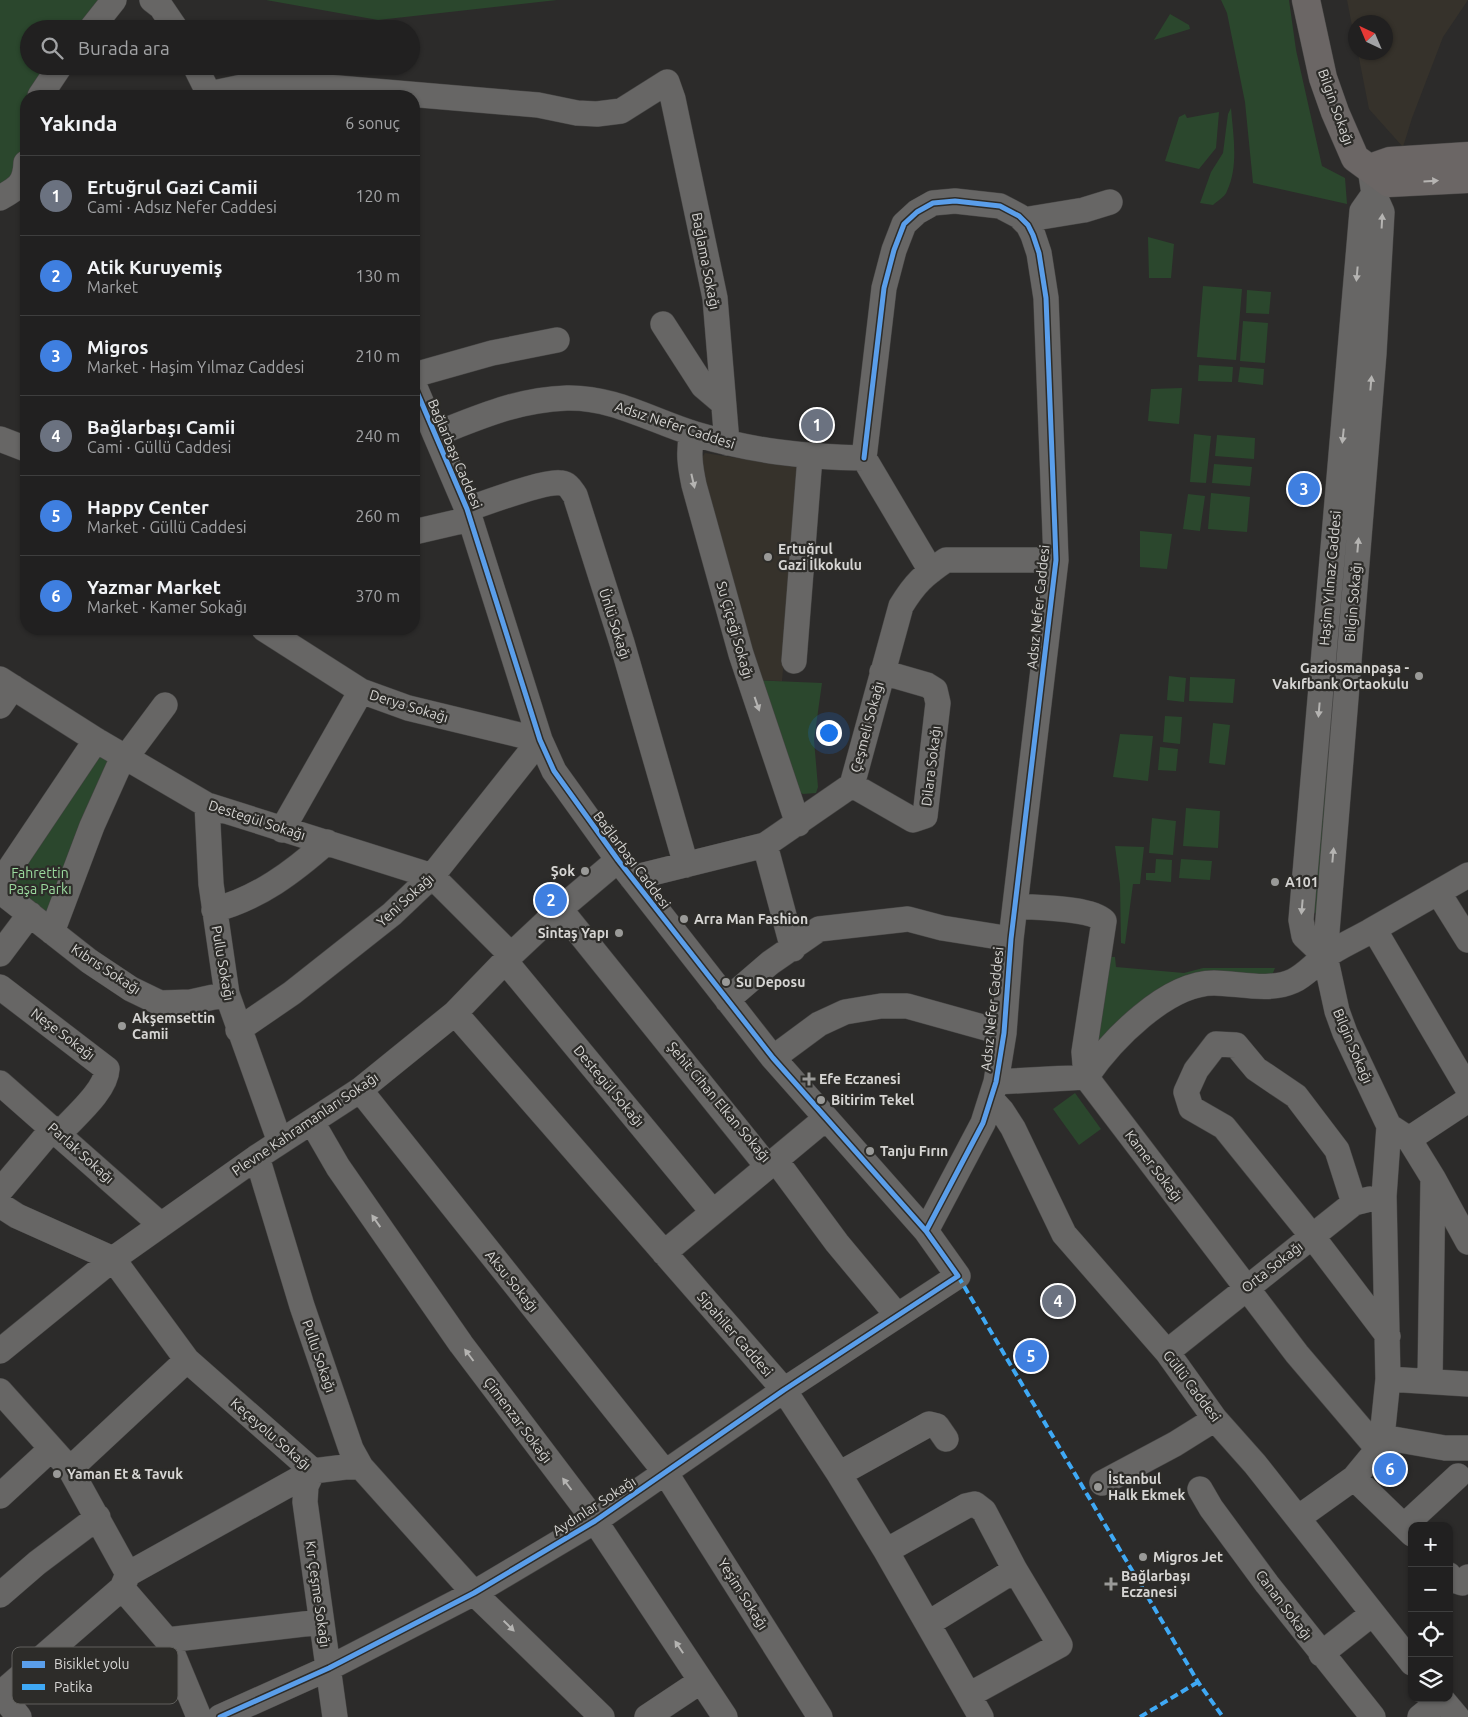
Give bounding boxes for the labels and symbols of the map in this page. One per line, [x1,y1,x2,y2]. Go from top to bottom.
north arrow [1348,15,1393,60]
street label: Bilgin Sokağı [1315,67,1357,147]
one-way arrow [1423,177,1439,185]
street label: Bağlama Sokağı [689,211,723,311]
one-way arrow [1378,213,1386,229]
one-way arrow [1352,266,1360,282]
one-way arrow [1368,375,1376,391]
street label: Bağlarbaşı Caddesi [425,397,485,511]
street label: Adsız Nefer Caddesi [613,398,737,452]
pin: 1 [801,406,833,444]
one-way arrow [1339,428,1347,444]
pin: 3 [1288,470,1320,508]
one-way arrow [689,474,697,489]
street label: Haşim Yılmaz Caddesi [1316,510,1344,646]
one-way arrow [1355,537,1363,553]
place label: Ertuğrul Gazi İlkokulu [778,541,862,573]
street label: Adsız Nefer Caddesi [1024,544,1052,670]
marker: Ertuğrul Gazi İlkokulu [762,551,774,563]
street label: Bilgin Sokağı [1342,562,1364,642]
street label: Su Çiçeği Sokağı [713,579,757,681]
street label: Ünlü Sokağı [596,586,635,661]
place label: Gaziosmanpaşa - Vakıfbank Ortaokulu [1272,660,1409,692]
marker: Gaziosmanpaşa - Vakıfbank Ortaokulu [1413,670,1425,682]
street label: Çeşmeli Sokağı [847,680,887,774]
street label: Derya Sokağı [368,686,450,726]
one-way arrow [754,697,762,712]
one-way arrow [1315,702,1323,718]
your location [816,720,842,746]
street label: Dilara Sokağı [918,725,944,807]
street label: Destegül Sokağı [206,797,308,843]
street label: Bağlarbaşı Caddesi [590,808,674,912]
one-way arrow [1329,847,1337,863]
place label: Şok [551,863,575,880]
park label: Fahrettin Paşa Parkı [8,865,72,897]
marker: Şok [579,865,591,877]
street label: Yeni Sokağı [373,870,437,930]
place label: A101 [1285,874,1319,890]
marker: A101 [1269,876,1281,888]
pin: 2 [535,881,567,919]
one-way arrow [1298,899,1306,915]
place label: Arra Man Fashion [694,911,808,927]
marker: Arra Man Fashion [678,913,690,925]
street label: Pullu Sokağı [209,924,237,1002]
place label: Sintaş Yapı [538,925,609,942]
marker: Sintaş Yapı [613,927,625,939]
street label: Kıbrıs Sokağı [68,941,144,997]
street label: Adsız Nefer Caddesi [978,946,1006,1072]
place label: Su Deposu [736,974,805,990]
marker: Su Deposu [720,976,732,988]
street label: Neşe Sokağı [28,1005,98,1063]
street label: Bilgin Sokağı [1330,1006,1376,1086]
place label: Akşemsettin Camii [132,1010,215,1042]
marker: Akşemsettin Camii [116,1020,128,1032]
street label: Şehit Cihan Elkan Sokağı [664,1039,774,1165]
street label: Destegül Sokağı [570,1042,648,1130]
street label: Plevne Kahramanları Sokağı [229,1069,381,1179]
place label: Efe Eczanesi [819,1071,901,1087]
marker: Efe Eczanesi [803,1073,815,1085]
place label: Bitirim Tekel [831,1092,914,1108]
marker: Bitirim Tekel [815,1094,827,1106]
street label: Parlak Sokağı [45,1119,117,1187]
street label: Kamer Sokağı [1122,1127,1186,1205]
place label: Tanju Fırın [880,1143,948,1159]
marker: Tanju Fırın [864,1145,876,1157]
one-way arrow [371,1215,381,1228]
street label: Orta Sokağı [1238,1238,1306,1296]
street label: Aksu Sokağı [482,1247,542,1315]
pin: 4 [1042,1282,1074,1320]
street label: Sipahiler Caddesi [694,1288,776,1380]
street label: Pullu Sokağı [299,1317,339,1395]
pin: 5 [1015,1337,1047,1375]
street label: Güllü Caddesi [1160,1347,1224,1425]
one-way arrow [463,1349,474,1362]
street label: Çimenzar Sokağı [481,1374,555,1466]
street label: Keçeyolu Sokağı [228,1395,314,1473]
pin: 6 [1374,1450,1406,1488]
place label: Yaman Et & Tavuk [67,1466,183,1482]
marker: Yaman Et & Tavuk [51,1468,63,1480]
place label: İstanbul Halk Ekmek [1108,1470,1185,1503]
street label: Aydınlar Sokağı [549,1473,639,1539]
one-way arrow [562,1477,572,1491]
marker: İstanbul Halk Ekmek [1092,1481,1104,1493]
street label: Kır Çeşme Sokağı [303,1540,333,1648]
place label: Migros Jet [1153,1549,1223,1565]
marker: Migros Jet [1137,1551,1149,1563]
street label: Yeşim Sokağı [715,1555,771,1633]
street label: Canan Sokağı [1253,1567,1315,1643]
place label: Bağlarbaşı Eczanesi [1121,1568,1190,1600]
marker: Bağlarbaşı Eczanesi [1105,1578,1117,1590]
one-way arrow [503,1620,515,1632]
one-way arrow [674,1640,684,1654]
legend [12,1647,178,1704]
text: Bisiklet yolu [54,1656,130,1672]
text: Patika [54,1679,93,1695]

